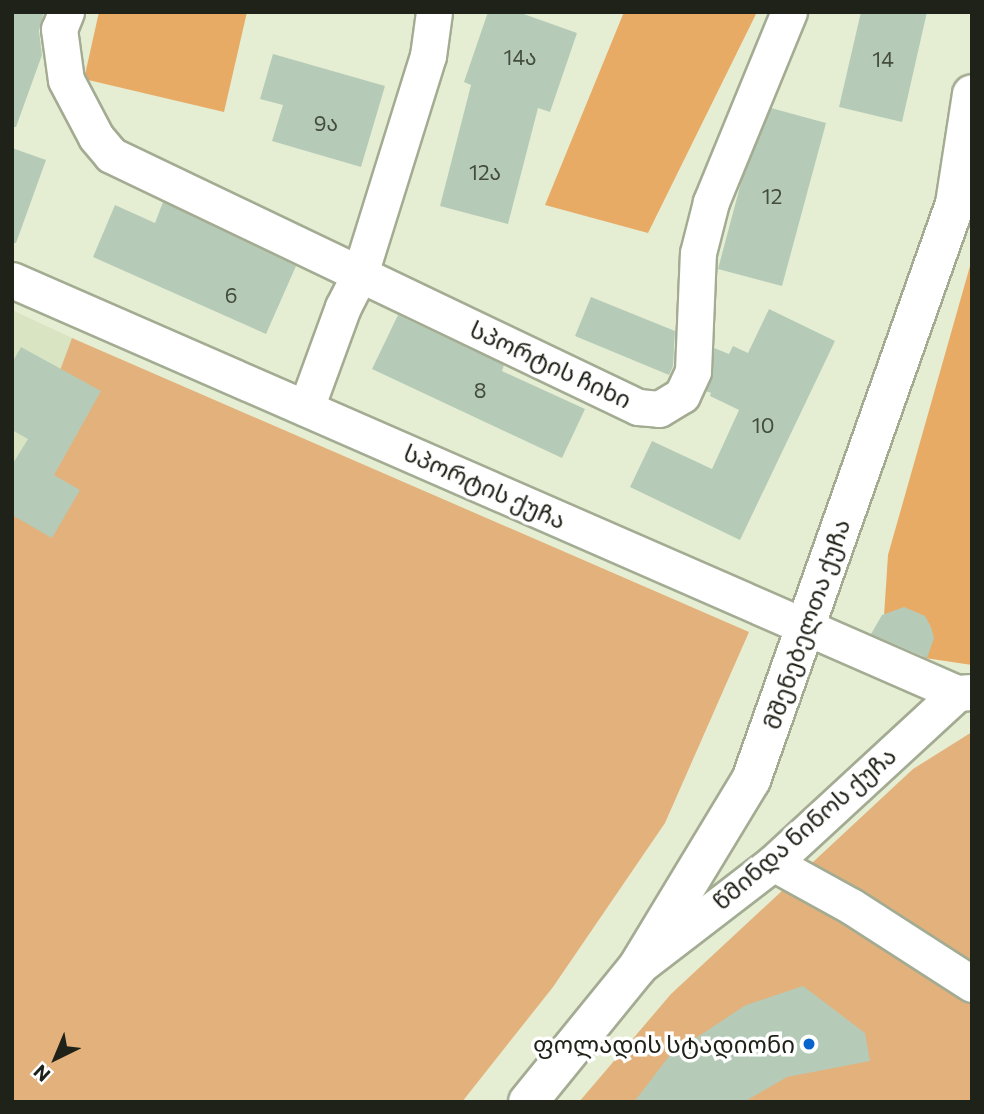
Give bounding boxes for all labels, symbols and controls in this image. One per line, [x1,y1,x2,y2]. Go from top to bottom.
house number: 14ა [503,44,537,70]
house number: 14 [872,46,894,72]
house number: 9ა [314,110,338,136]
house number: 12ა [469,159,501,185]
house number: 12 [762,183,782,209]
house number: 6 [225,282,237,308]
street label: სპორტის ჩიხი [466,314,636,414]
house number: 8 [474,377,486,403]
house number: 10 [752,412,774,438]
street label: სპორტის ქუჩა [400,437,570,535]
street label: მშენებელთა ქუჩა [757,515,855,733]
street label: წმინდა ნინოს ქუჩა [706,741,902,915]
north arrow [21,1023,91,1093]
place label: ფოლადის სტადიონი [533,1030,795,1058]
marker: ფოლადის სტადიონი [801,1036,817,1052]
text: N [28,1060,54,1087]

